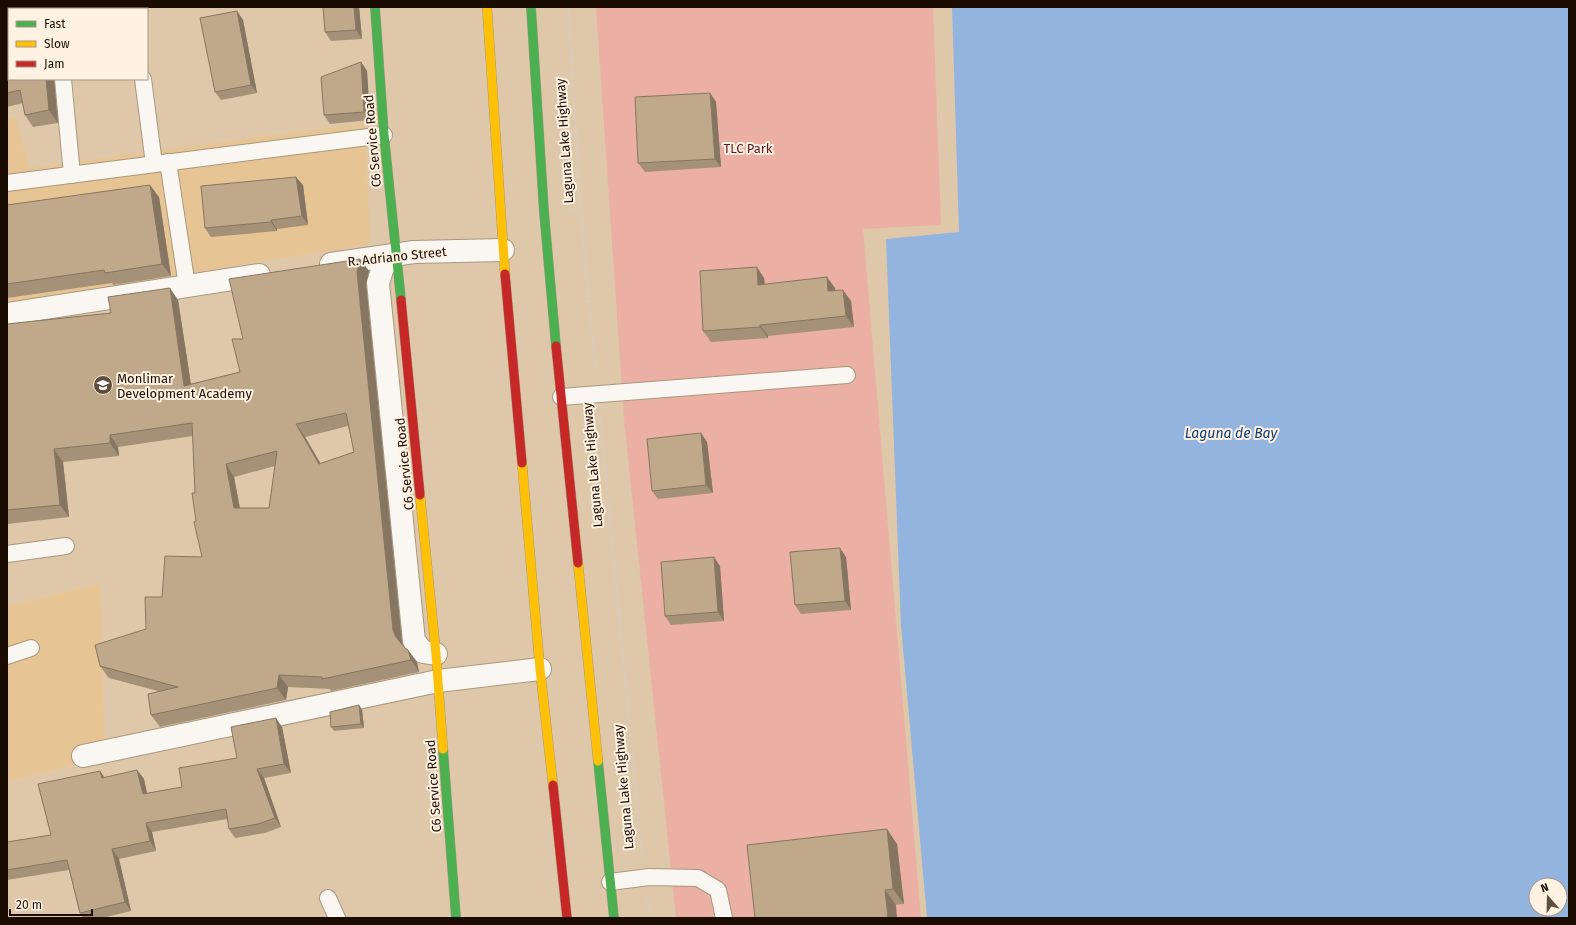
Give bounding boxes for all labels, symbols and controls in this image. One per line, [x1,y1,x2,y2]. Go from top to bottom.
legend [8,8,148,80]
text: Fast [44,17,66,31]
text: Slow [44,37,70,51]
text: Jam [44,57,64,71]
street label: Laguna Lake Highway [553,77,576,204]
street label: C6 Service Road [361,94,384,188]
park label: TLC Park [724,141,773,156]
street label: R. Adriano Street [347,244,448,269]
place label: Monlimar Development Academy [117,371,252,401]
school or university icon: Monlimar Development Academy [92,374,114,396]
street label: Laguna Lake Highway [580,401,605,528]
street label: C6 Service Road [392,417,417,511]
water label: Laguna de Bay [1185,425,1278,442]
street label: Laguna Lake Highway [611,723,636,850]
street label: C6 Service Road [423,739,444,833]
north arrow [1528,877,1568,917]
text: N [1539,881,1550,895]
scale bar [10,891,92,917]
text: 20 m [16,898,42,912]

